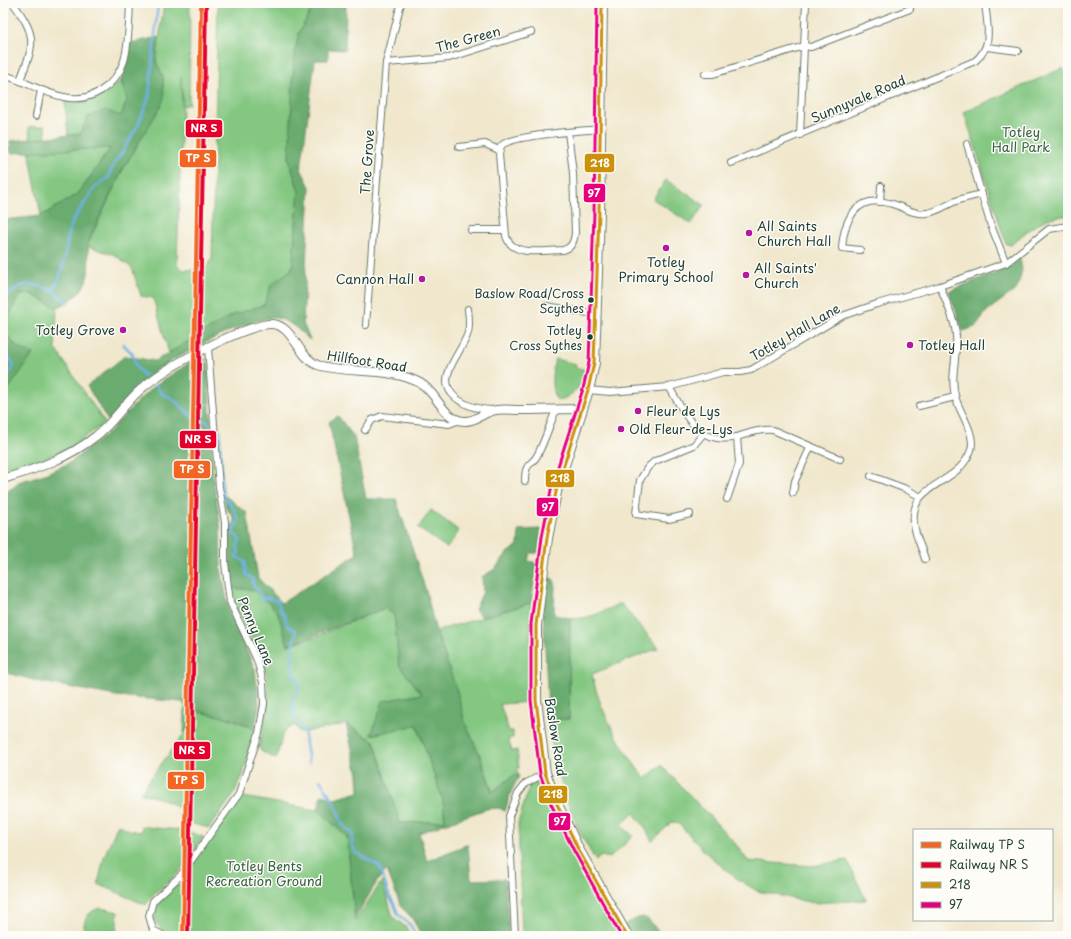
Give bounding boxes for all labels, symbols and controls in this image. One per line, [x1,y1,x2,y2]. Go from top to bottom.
street label: The Green [433,21,502,56]
street label: Sunnyvale Road [807,70,908,127]
line badge: NR S [185,119,223,138]
text: NR S [191,119,218,136]
park label: Totley Hall Park [992,122,1050,156]
street label: The Grove [355,129,378,195]
line badge: TP S [179,149,217,168]
text: TP S [186,149,210,166]
line badge: 218 [584,153,615,173]
text: 218 [590,154,610,171]
line badge: 97 [583,183,606,203]
text: 97 [588,184,601,201]
place label: All Saints Church Hall [757,216,831,250]
marker: All Saints Church Hall [744,228,754,238]
marker: Totley Primary School [661,243,671,253]
place label: Totley Primary School [618,252,714,286]
place label: All Saints' Church [754,258,817,292]
place label: Cannon Hall [336,269,414,288]
marker: All Saints' Church [741,270,751,280]
marker: Cannon Hall [417,274,427,284]
place label: Baslow Road/Cross Scythes [474,284,585,317]
marker: Baslow Road/Cross Scythes [586,295,596,305]
street label: Totley Hall Lane [746,298,843,365]
place label: Totley Grove [35,320,115,339]
place label: Totley Cross Sythes [509,321,582,354]
marker: Totley Grove [118,325,128,335]
marker: Totley Cross Sythes [585,332,595,342]
place label: Totley Hall [918,335,985,354]
marker: Totley Hall [905,340,915,350]
street label: Hillfoot Road [326,345,408,376]
place label: Fleur de Lys [646,401,720,420]
marker: Fleur de Lys [633,406,643,416]
place label: Old Fleur-de-Lys [629,419,733,438]
marker: Old Fleur-de-Lys [616,424,626,434]
line badge: NR S [179,430,217,449]
text: NR S [185,430,212,447]
line badge: TP S [173,460,211,479]
text: TP S [180,460,204,477]
line badge: 218 [545,469,575,488]
text: 218 [550,469,570,486]
line badge: 97 [536,497,559,517]
text: 97 [542,498,555,515]
street label: Penny Lane [233,594,279,668]
street label: Baslow Road [541,696,572,778]
line badge: NR S [173,741,211,760]
text: NR S [179,741,206,758]
line badge: TP S [167,771,205,790]
text: TP S [174,771,198,788]
line badge: 218 [538,785,568,804]
text: 218 [543,785,563,802]
line badge: 97 [548,812,571,831]
text: 97 [554,812,567,829]
legend [913,829,1053,921]
text: Railway TP S [949,835,1025,853]
text: Railway NR S [949,855,1029,873]
park label: Totley Bents Recreation Ground [206,856,322,890]
text: 218 [949,875,971,893]
text: 97 [949,895,963,913]

